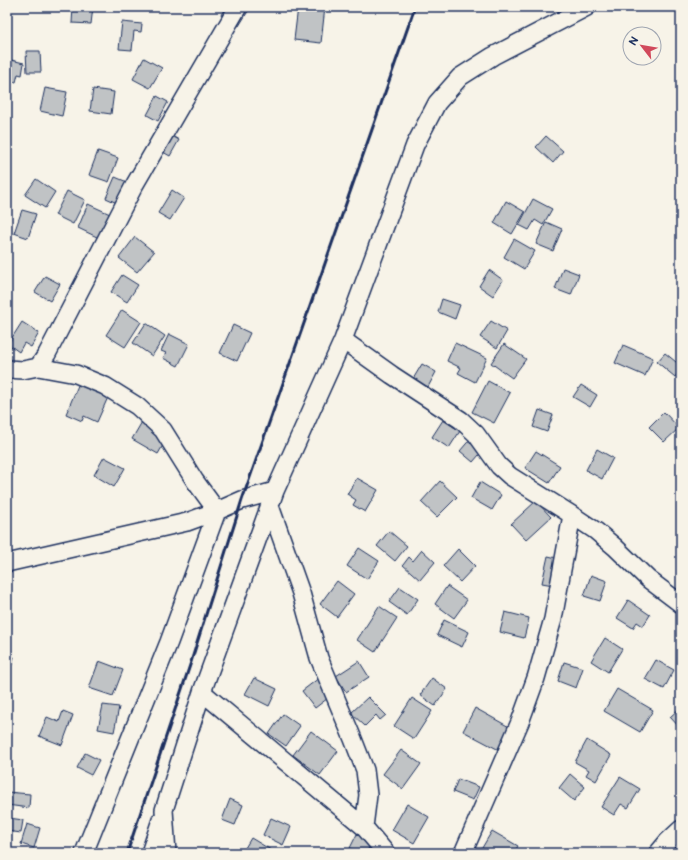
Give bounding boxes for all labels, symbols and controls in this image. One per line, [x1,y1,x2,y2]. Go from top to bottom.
north arrow [622,26,662,66]
text: N [626,34,642,48]

